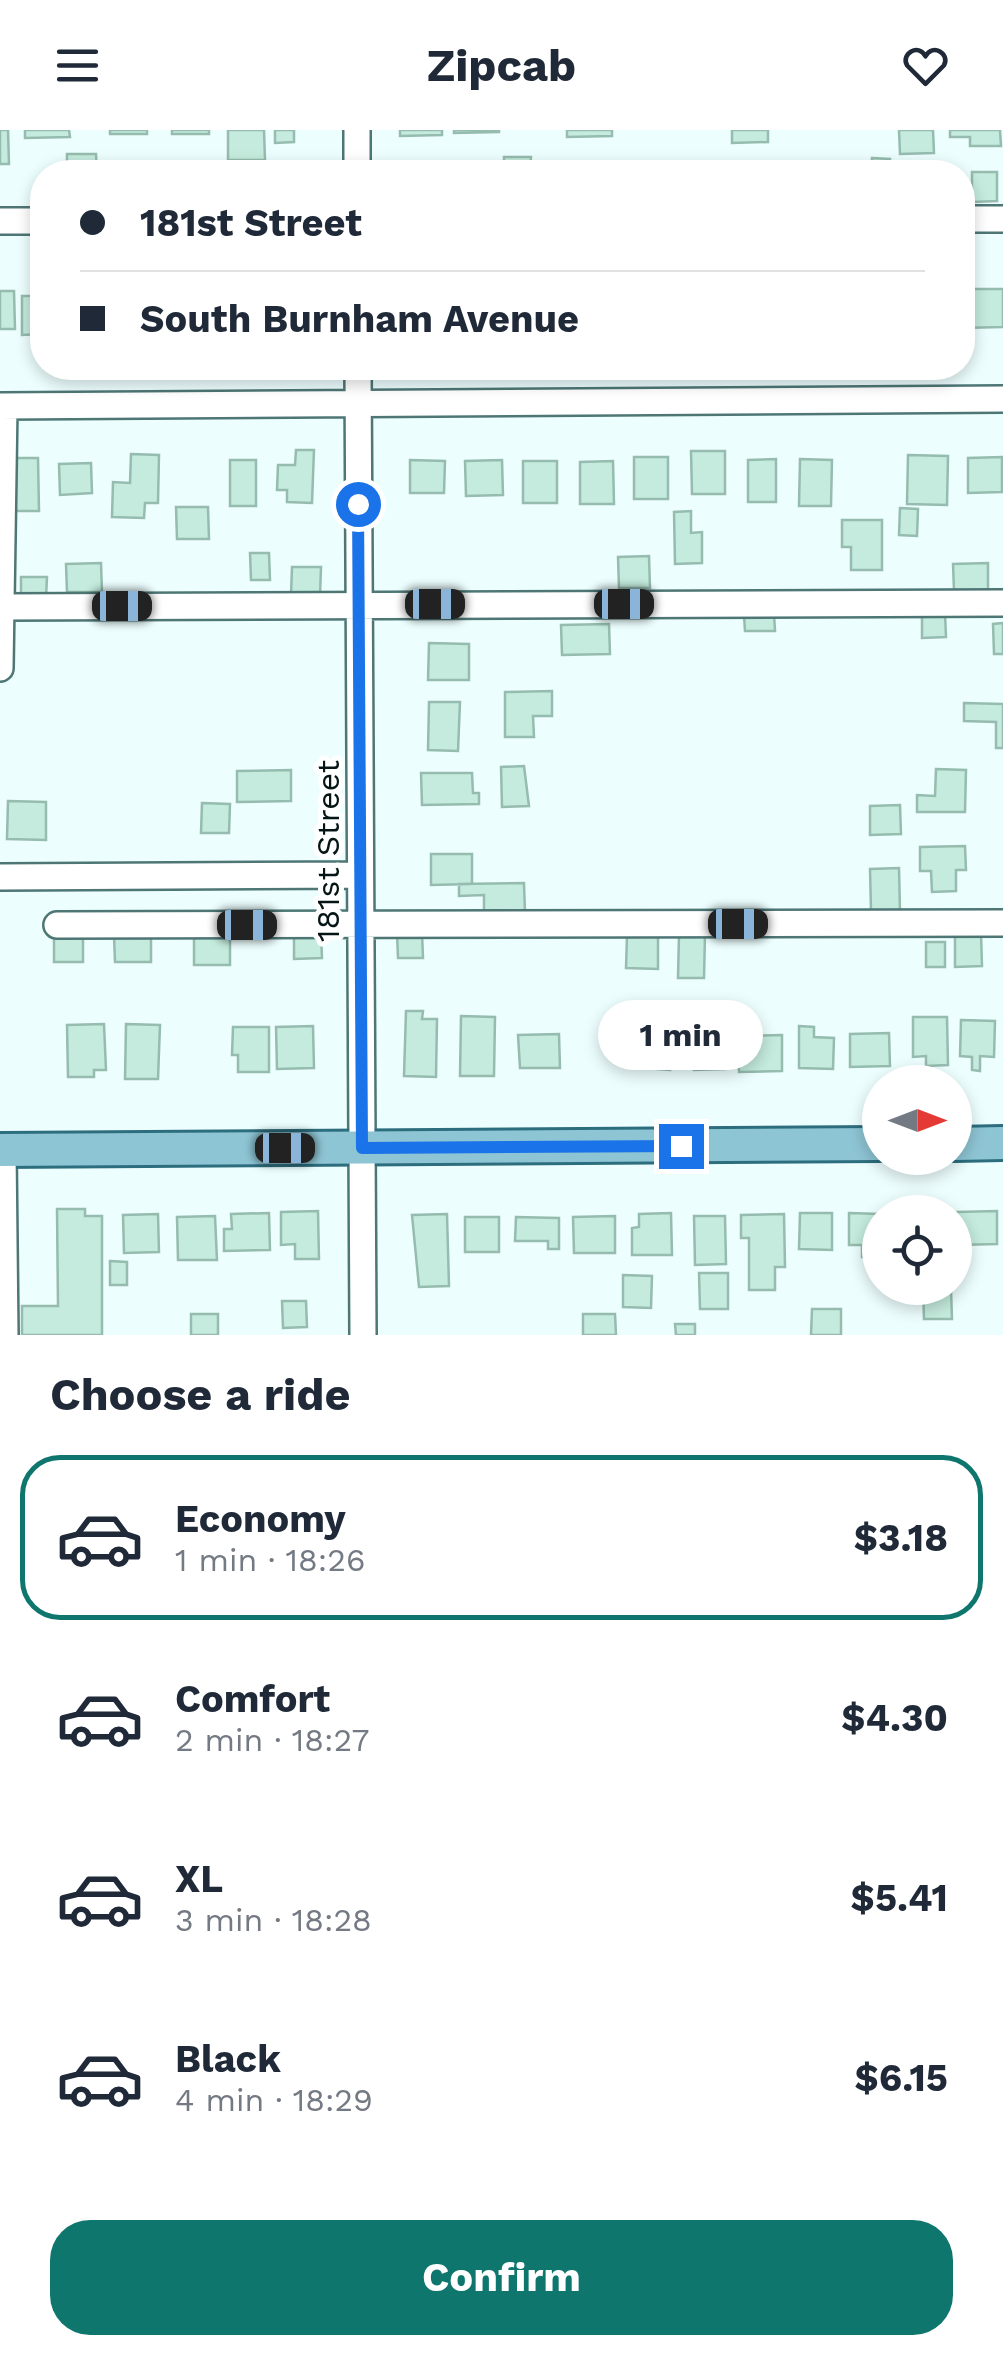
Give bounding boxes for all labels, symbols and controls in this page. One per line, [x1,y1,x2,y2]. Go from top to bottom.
icon: menu [50,38,105,93]
icon: heart [898,38,953,93]
text: Zipcab [427,39,576,92]
text: 181st Street [140,201,362,245]
text: South Burnham Avenue [140,297,579,341]
route start [336,482,381,527]
car [405,589,465,619]
car [594,589,654,619]
car [92,591,152,621]
street label: 181st Street [309,760,347,942]
car [708,909,768,939]
car [217,910,277,940]
callout: 1 min [598,1001,764,1071]
text: 1 min [639,1016,722,1054]
north arrow [862,1065,972,1175]
map controls [862,1065,972,1305]
route end [659,1124,704,1169]
car [255,1133,315,1163]
button: locate [862,1195,972,1305]
text: Choose a ride [50,1368,350,1421]
icon: car [55,1493,145,1583]
text: Economy [175,1497,346,1541]
text: $3.18 [854,1516,948,1560]
text: 1 min · 18:26 [175,1541,365,1579]
icon: car [55,1673,145,1763]
text: Comfort [175,1677,330,1721]
text: $4.30 [841,1696,948,1740]
text: 2 min · 18:27 [175,1721,369,1759]
icon: car [55,1853,145,1943]
text: XL [175,1857,223,1901]
text: $5.41 [851,1876,948,1920]
text: 3 min · 18:28 [175,1901,372,1939]
icon: car [55,2033,145,2123]
text: Black [175,2037,281,2081]
text: $6.15 [855,2056,948,2100]
text: 4 min · 18:29 [175,2081,373,2119]
button: Confirm [50,2220,953,2335]

